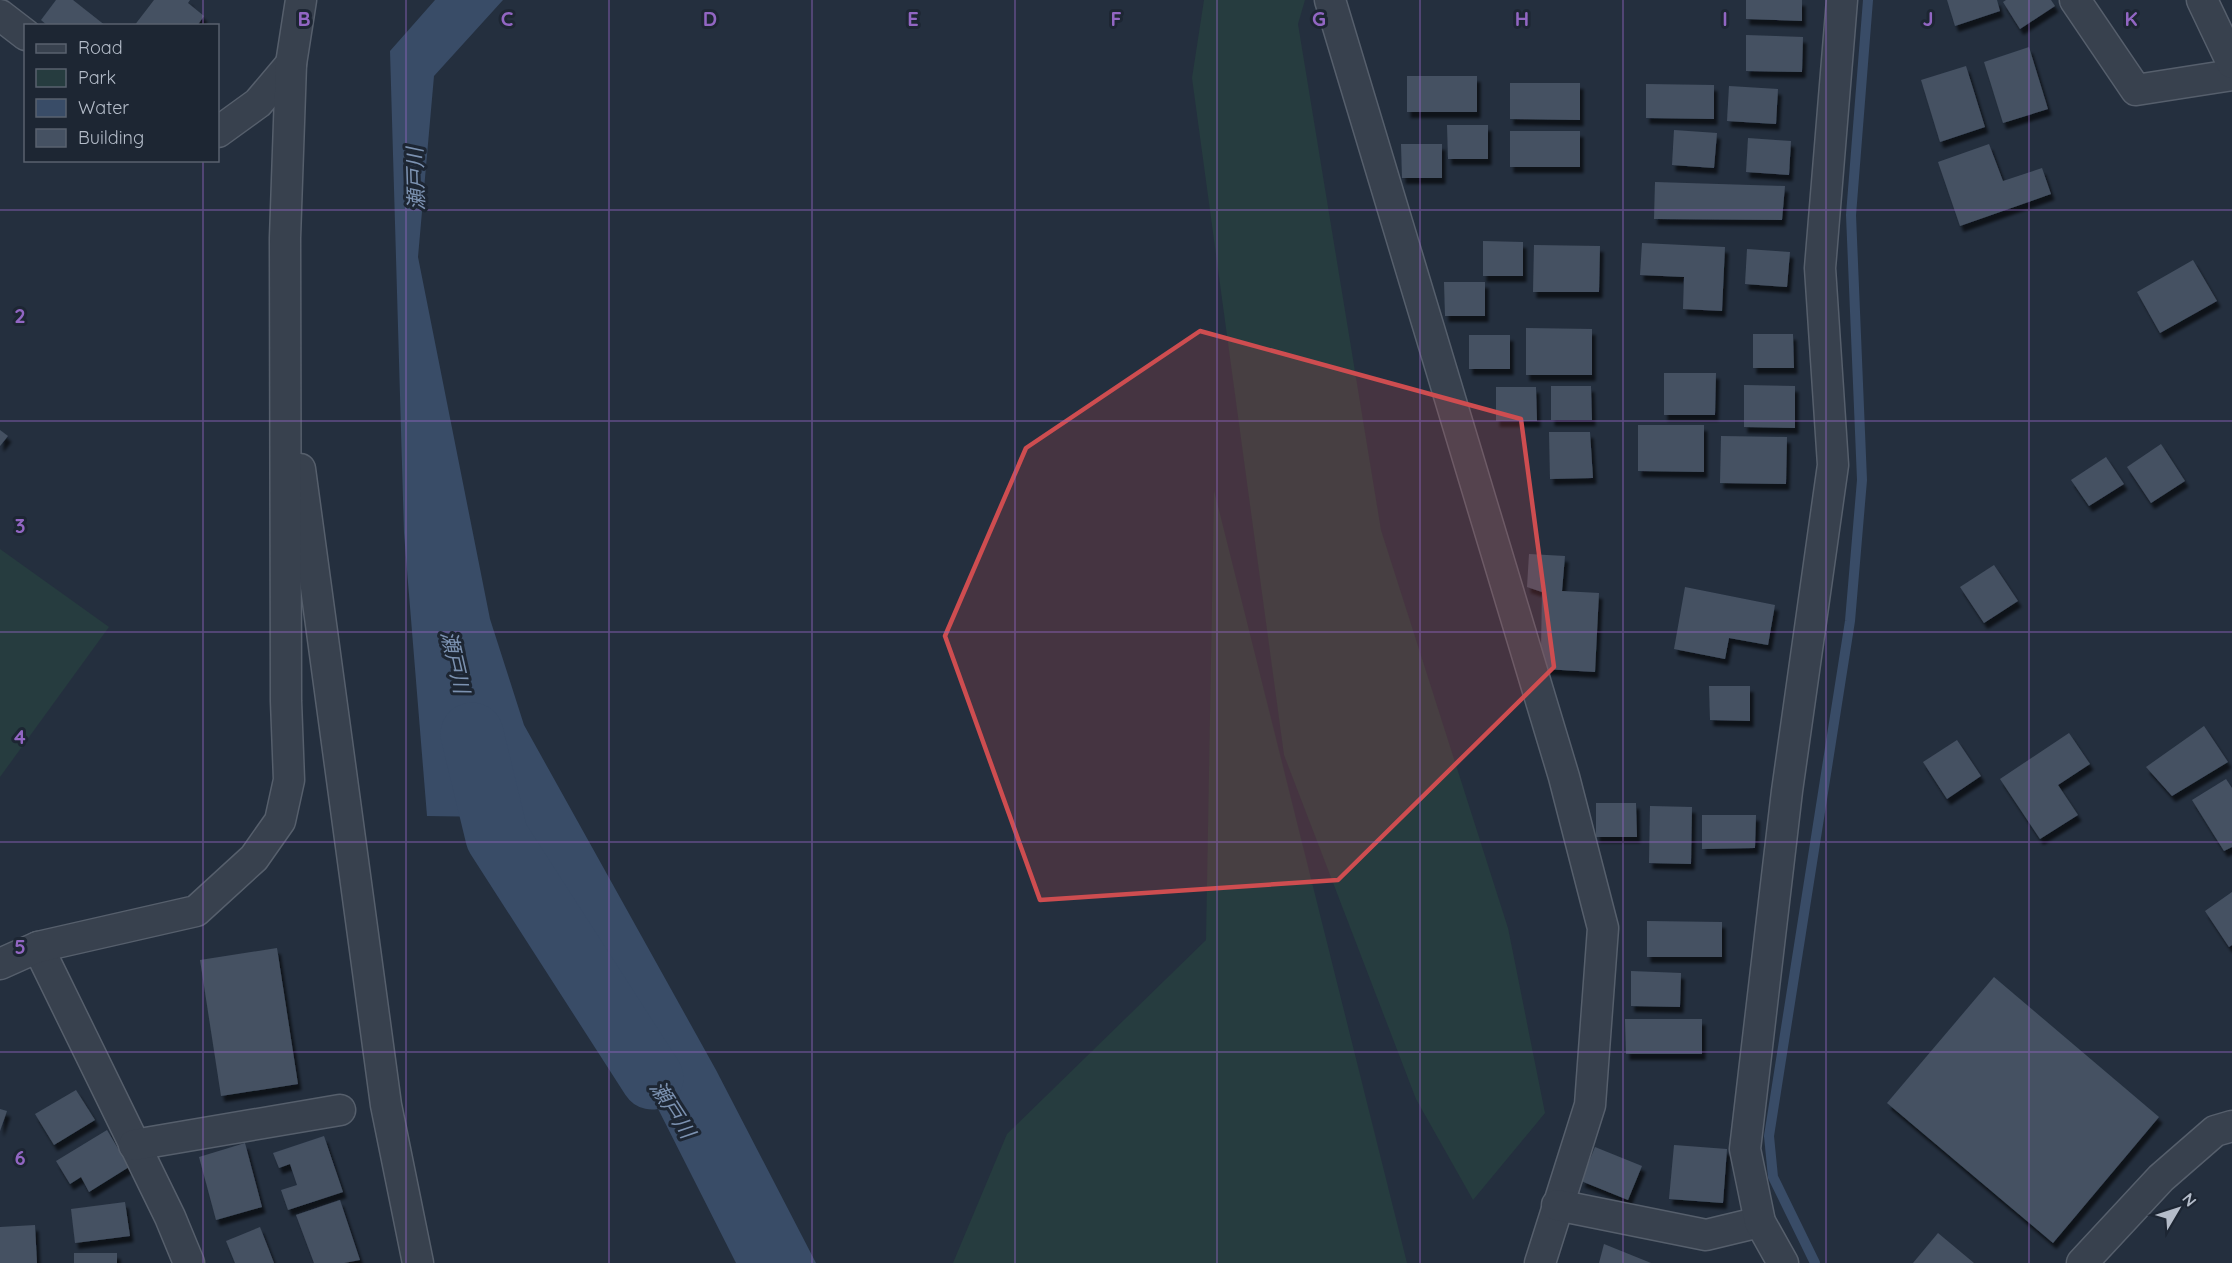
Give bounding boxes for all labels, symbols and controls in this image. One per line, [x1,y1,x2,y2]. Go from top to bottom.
text: B [297,6,311,31]
text: C [501,6,514,31]
text: D [703,6,717,31]
text: E [907,6,919,31]
text: F [1110,6,1122,31]
text: G [1312,6,1326,31]
text: H [1515,6,1529,31]
text: I [1722,6,1728,31]
text: J [1922,6,1934,31]
text: K [2124,6,2138,31]
legend [24,24,219,162]
text: Road [78,36,123,59]
text: Park [78,66,116,89]
text: Water [78,96,129,119]
text: Building [78,126,144,149]
water label: 瀬戸川 [401,145,429,211]
text: 2 [14,303,26,328]
text: 3 [15,513,25,538]
water label: 瀬戸川 [436,628,476,698]
text: 4 [14,724,26,749]
text: 5 [14,934,26,959]
water label: 瀬戸川 [645,1076,702,1144]
text: 6 [14,1145,26,1170]
north arrow [2148,1179,2208,1239]
text: N [2178,1189,2201,1210]

